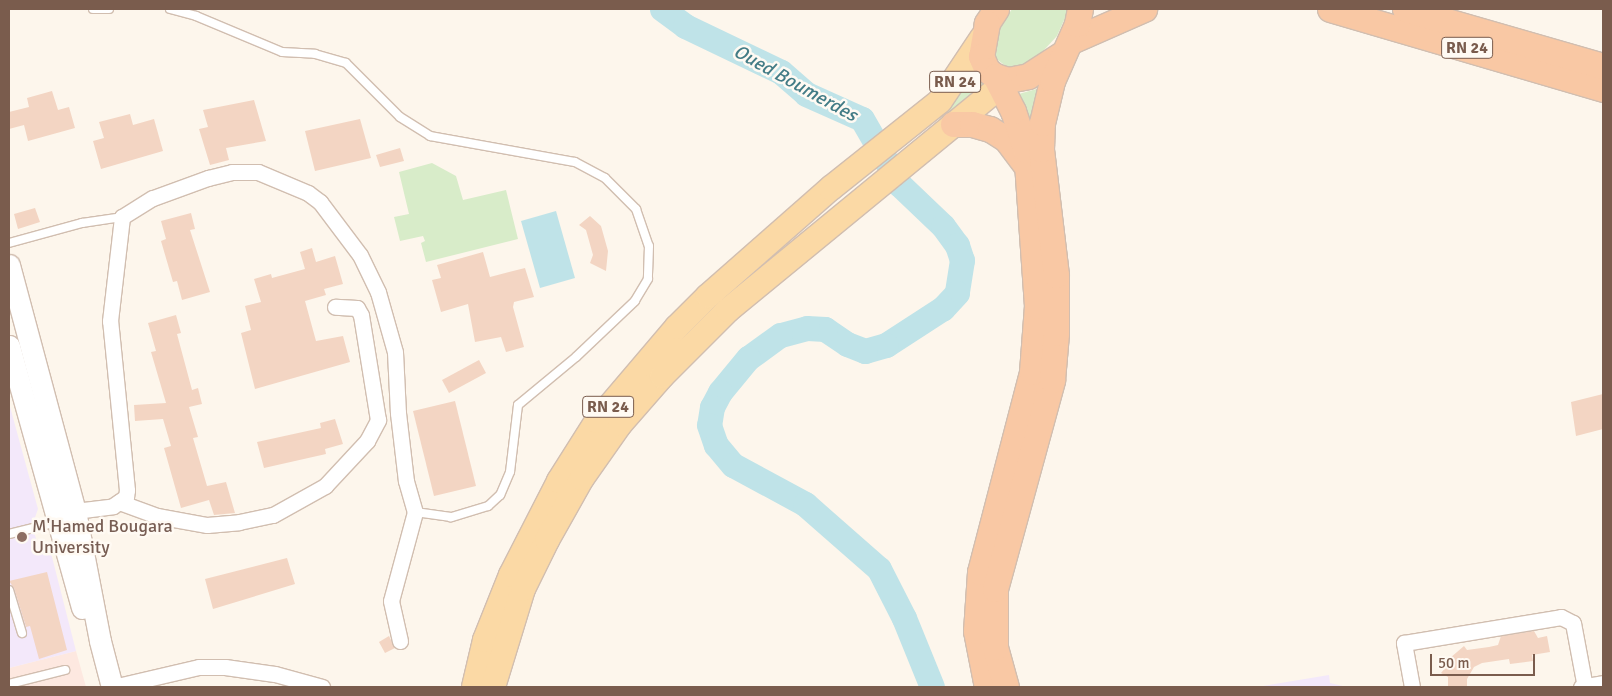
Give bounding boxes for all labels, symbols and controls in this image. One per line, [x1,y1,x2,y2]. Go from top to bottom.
road number: RN 24 [1441,34,1493,62]
water label: Oued Boumerdes [729,41,861,127]
road number: RN 24 [929,68,981,95]
road number: RN 24 [582,394,634,421]
place label: M'Hamed Bougara University [32,516,173,558]
marker: M'Hamed Bougara University [16,531,28,543]
scale bar [1432,644,1537,676]
text: 50 m [1438,654,1469,672]

